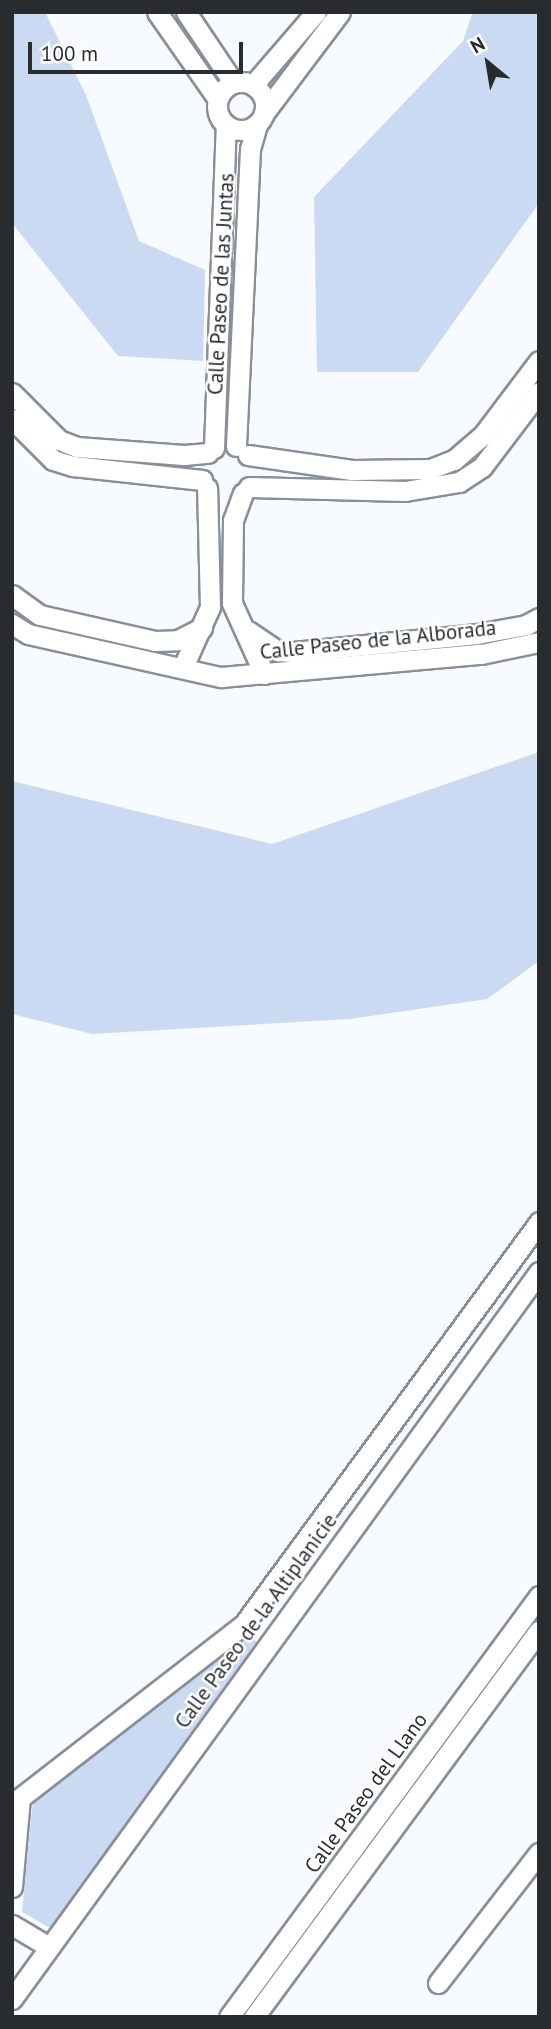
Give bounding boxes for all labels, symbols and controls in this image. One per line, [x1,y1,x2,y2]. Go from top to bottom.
scale bar [32,28,247,72]
north arrow [453,28,523,98]
text: N [466,31,489,58]
text: 100 m [41,40,98,67]
street label: Calle Paseo de las Juntas [203,172,239,396]
street label: Calle Paseo de la Alborada [258,615,498,665]
street label: Calle Paseo de la Altiplanicie [169,1508,343,1734]
street label: Calle Paseo del Llano [299,1708,433,1878]

